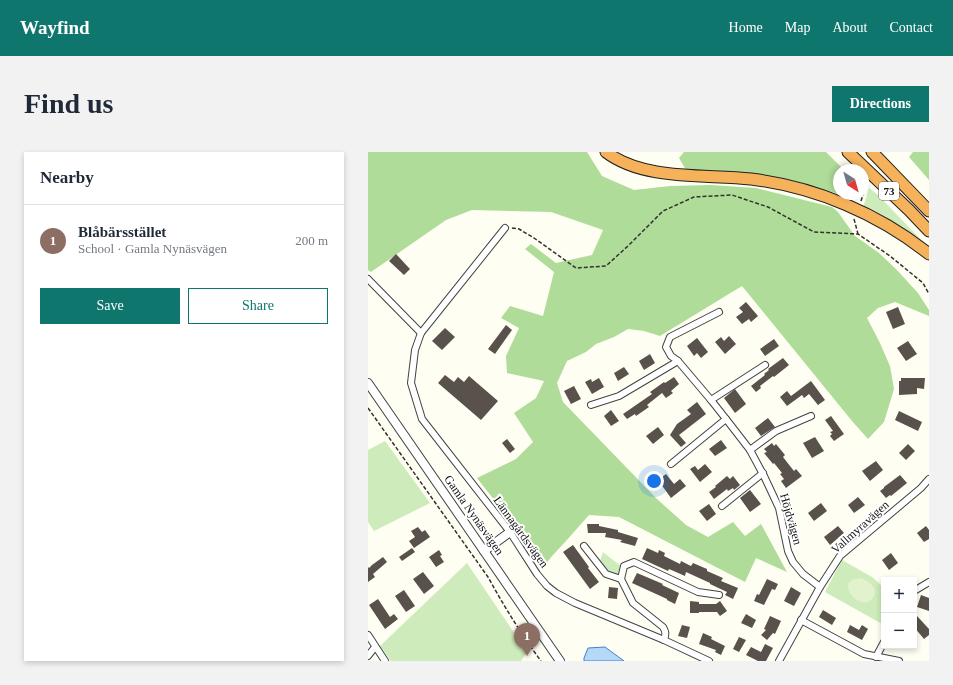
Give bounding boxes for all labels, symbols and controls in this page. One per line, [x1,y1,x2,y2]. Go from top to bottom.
text: Wayfind [20,17,90,38]
text: Home [729,20,763,35]
text: Map [785,20,810,35]
text: About [832,20,867,35]
text: Contact [889,20,933,35]
button: Directions [832,86,929,122]
text: Find us [24,88,114,119]
north arrow [833,164,869,200]
text: Nearby [40,168,94,187]
road number: 73 [879,182,899,200]
text: Blåbärsstället [78,224,166,240]
text: 1 [50,233,56,248]
text: 200 m [295,233,328,248]
text: School · Gamla Nynäsvägen [78,241,227,256]
button: Save [40,288,180,324]
button: Share [188,288,328,324]
your location [644,471,664,491]
street label: Gamla Nynäsvägen [441,472,507,558]
street label: Höjdvägen [777,492,805,546]
street label: Lännagårdsvägen [490,494,552,570]
street label: Vallmyravägen [828,497,892,557]
map controls [881,577,917,649]
button: + [881,577,917,613]
button: − [881,613,917,649]
pin: 1 [514,623,540,656]

